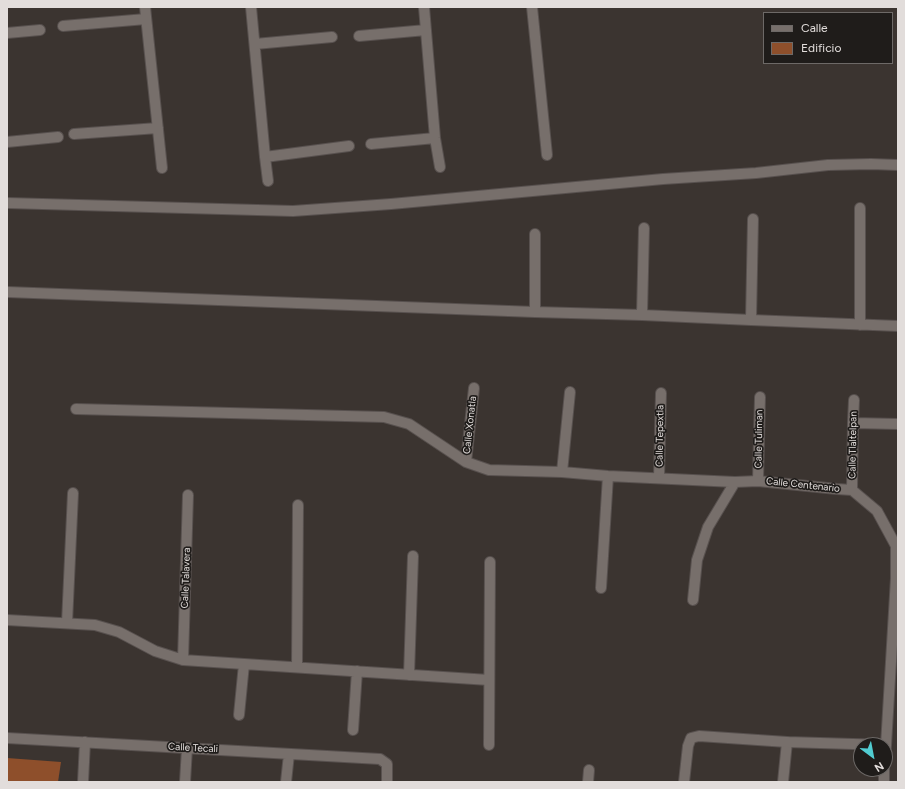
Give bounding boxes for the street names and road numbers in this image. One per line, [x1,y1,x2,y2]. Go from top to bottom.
street label: Calle Xonatla [461,395,479,455]
street label: Calle Tepextla [653,405,667,467]
street label: Calle Tuliman [752,409,766,469]
street label: Calle Tlaltelpan [846,411,860,479]
street label: Calle Centenario [765,475,841,495]
street label: Calle Talavera [179,547,193,609]
street label: Calle Tecali [168,741,218,755]

